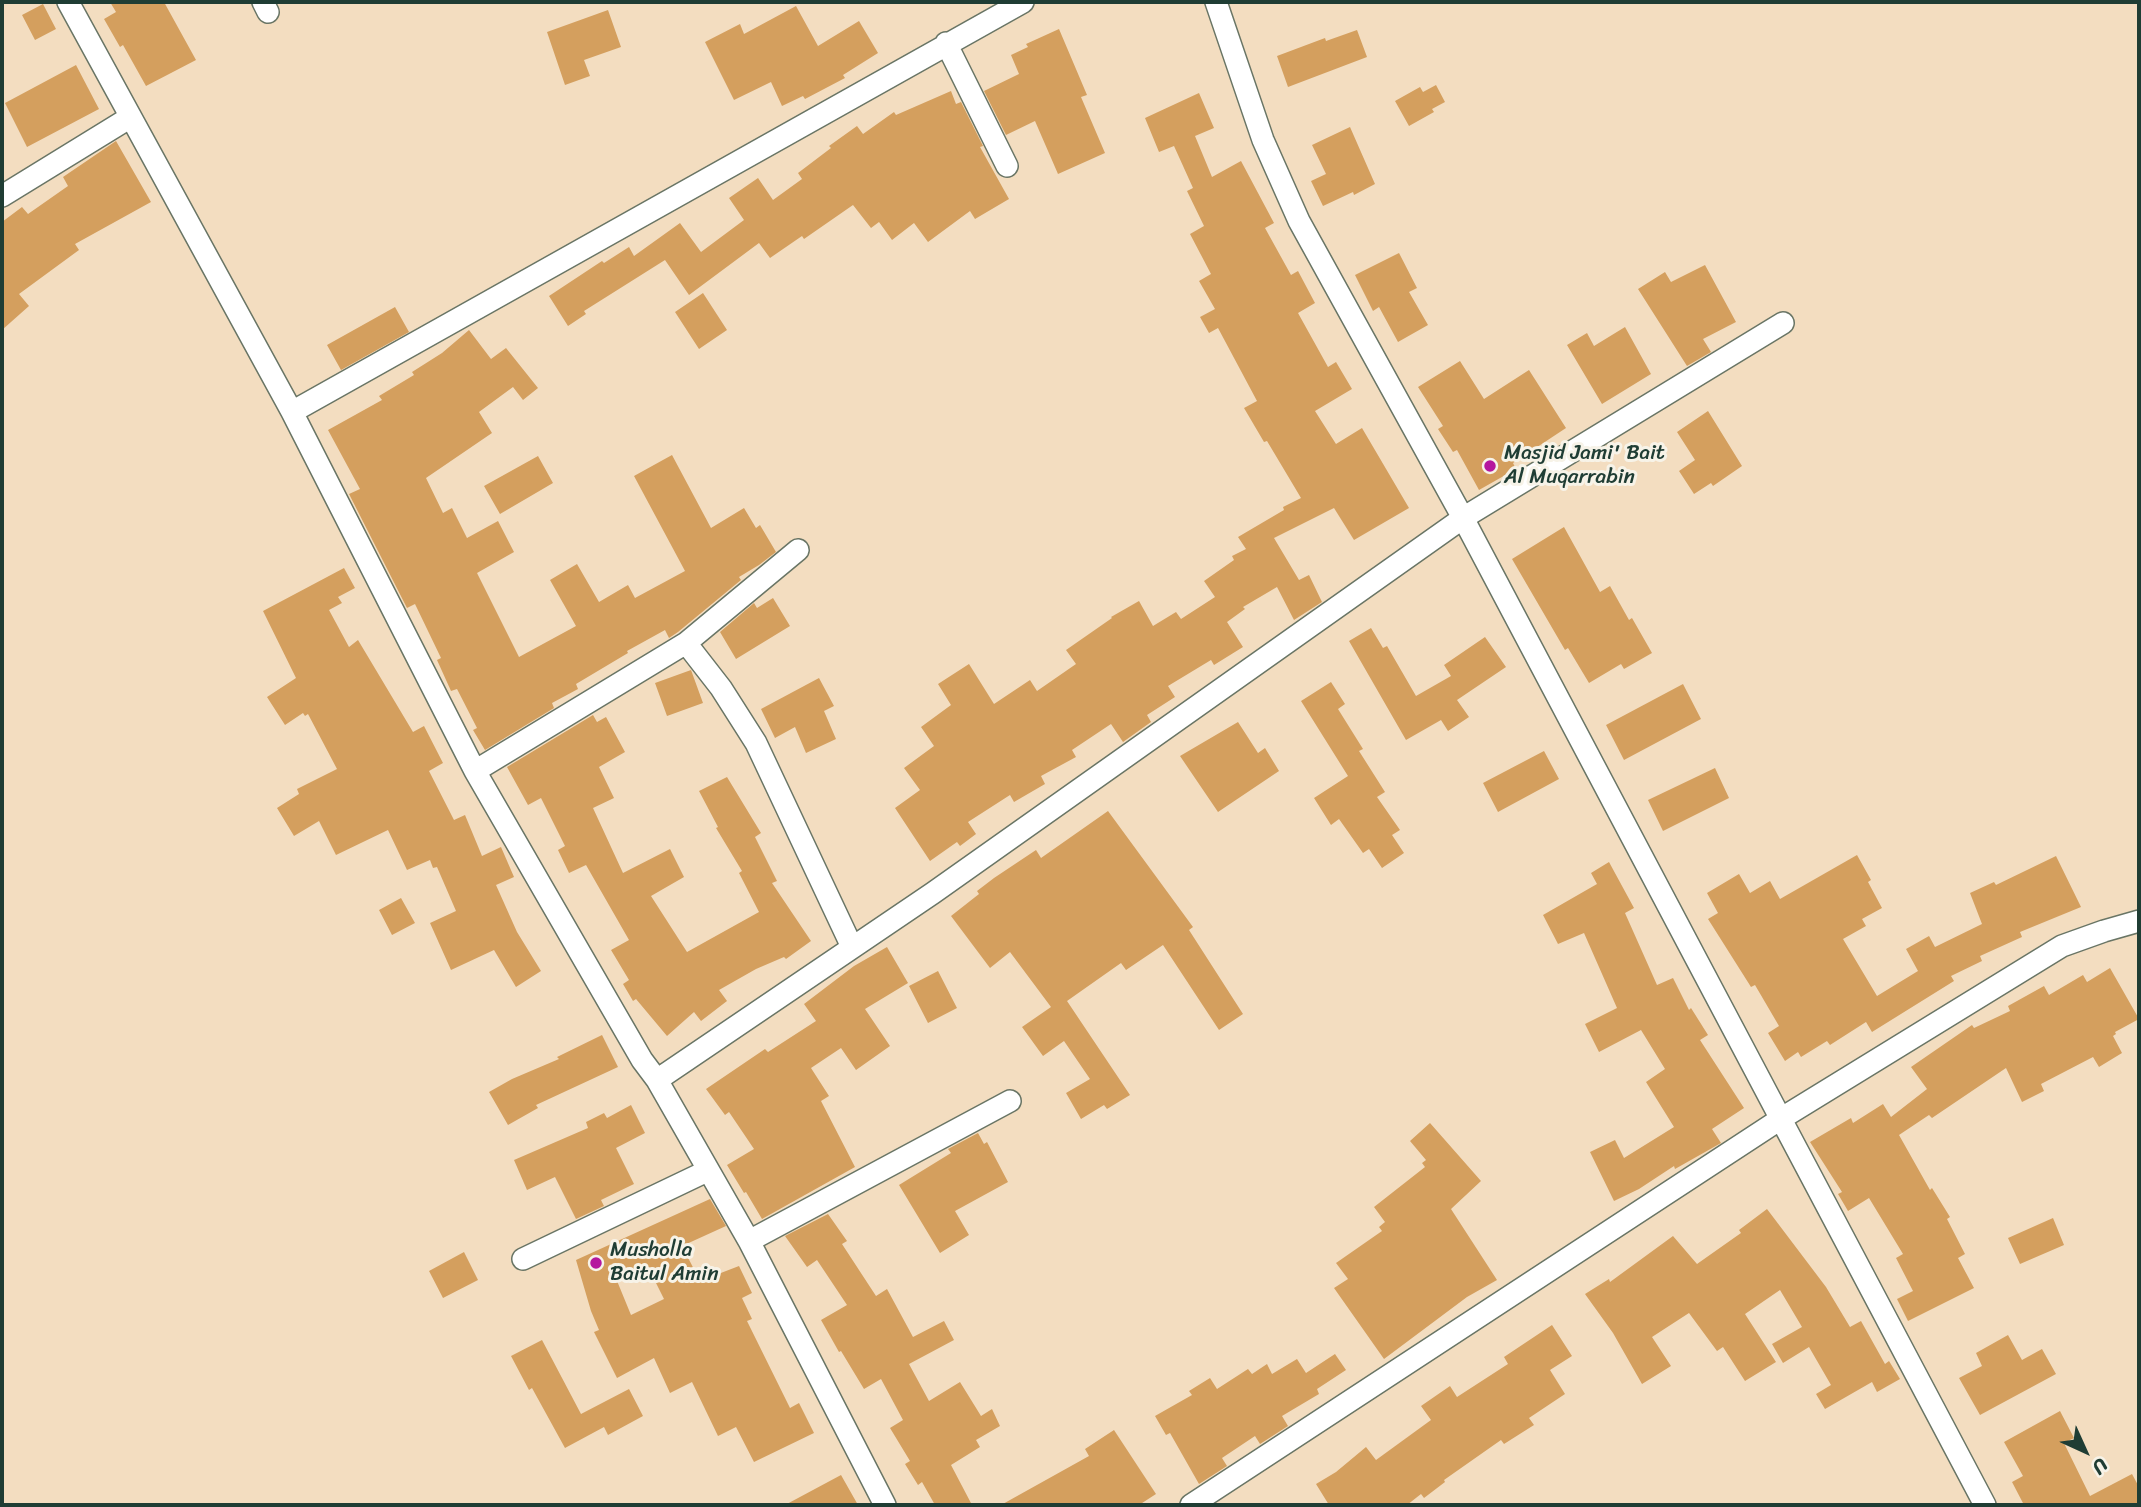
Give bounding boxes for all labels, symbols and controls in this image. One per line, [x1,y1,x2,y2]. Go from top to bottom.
place label: Masjid Jami' Bait Al Muqarrabin [1504,441,1665,491]
marker: Masjid Jami' Bait Al Muqarrabin [1482,458,1498,474]
place label: Musholla Baitul Amin [610,1238,718,1288]
marker: Musholla Baitul Amin [588,1255,604,1271]
north arrow [2050,1416,2120,1486]
text: U [2084,1450,2116,1482]

